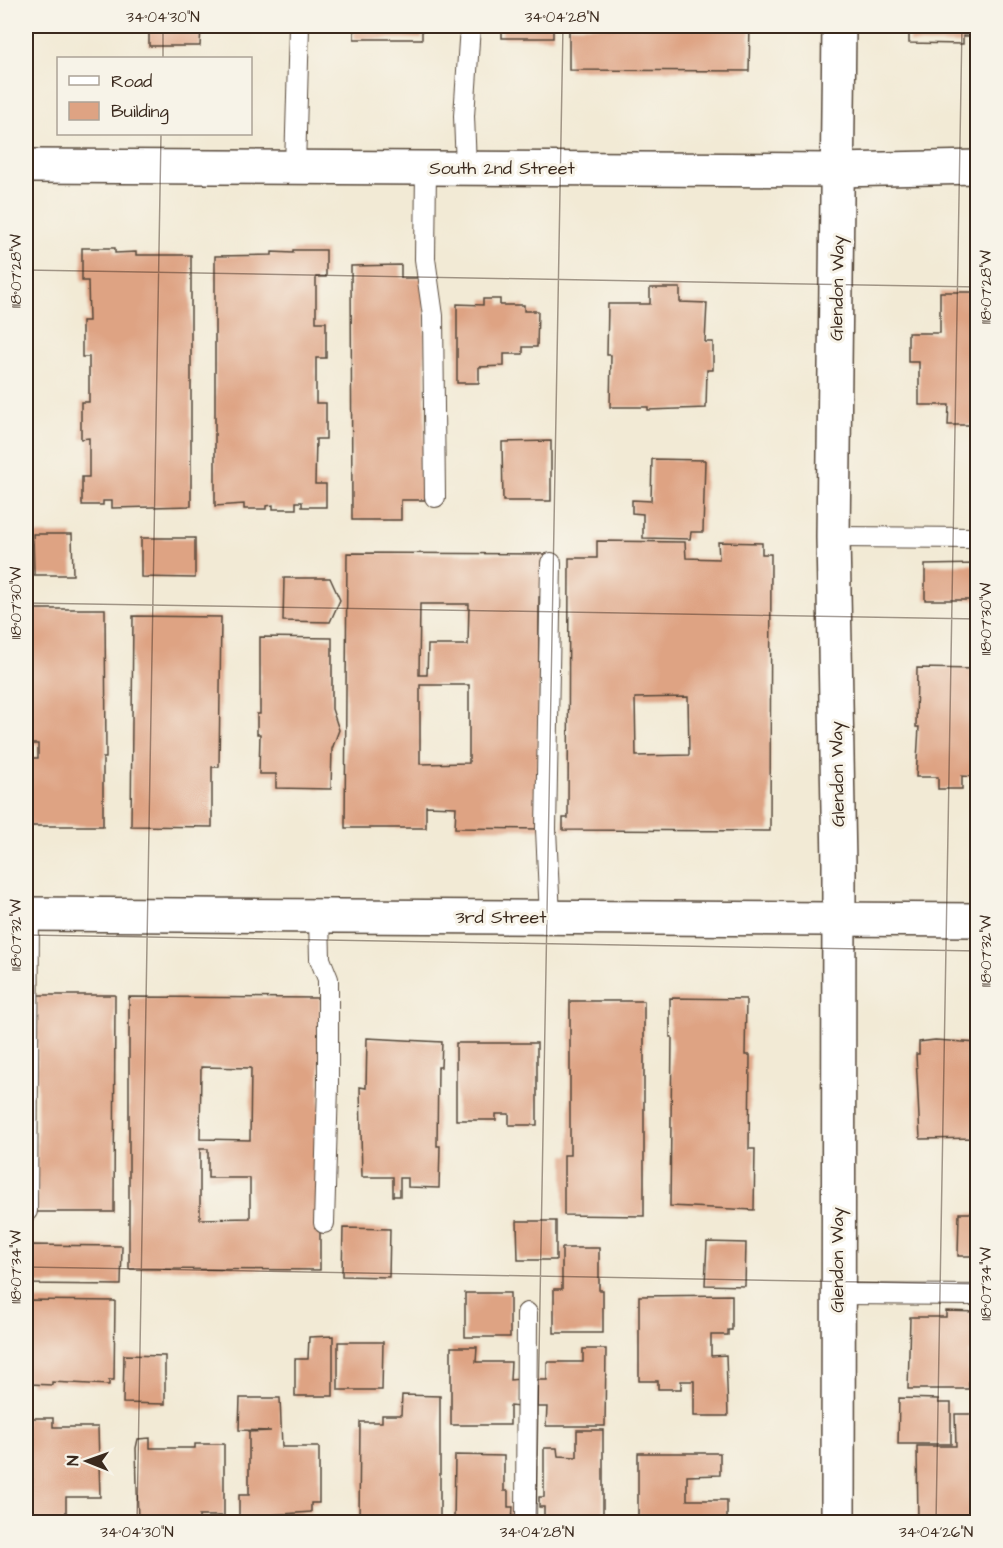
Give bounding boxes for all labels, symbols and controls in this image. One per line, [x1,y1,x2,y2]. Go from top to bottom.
text: 34°04'30"N [126,7,200,28]
text: 34°04'28"N [525,7,599,28]
legend [57,57,252,135]
text: Road [111,69,152,94]
text: Building [111,99,169,125]
street label: South 2nd Street [429,156,575,181]
text: 118°07'28"W [6,234,27,308]
street label: Glendon Way [824,235,852,341]
text: 118°07'28"W [976,250,997,324]
text: 118°07'30"W [6,567,27,639]
text: 118°07'30"W [976,583,997,655]
street label: Glendon Way [824,721,852,827]
text: 118°07'32"W [6,899,27,971]
street label: 3rd Street [455,905,547,930]
text: 118°07'32"W [976,915,997,987]
street label: Glendon Way [825,1207,851,1313]
text: 118°07'34"W [6,1230,27,1304]
text: 118°07'34"W [976,1247,997,1321]
north arrow [57,1431,117,1491]
text: N [62,1456,84,1466]
text: 34°04'30"N [100,1522,174,1543]
text: 34°04'28"N [500,1522,574,1543]
text: 34°04'26"N [899,1522,973,1543]

